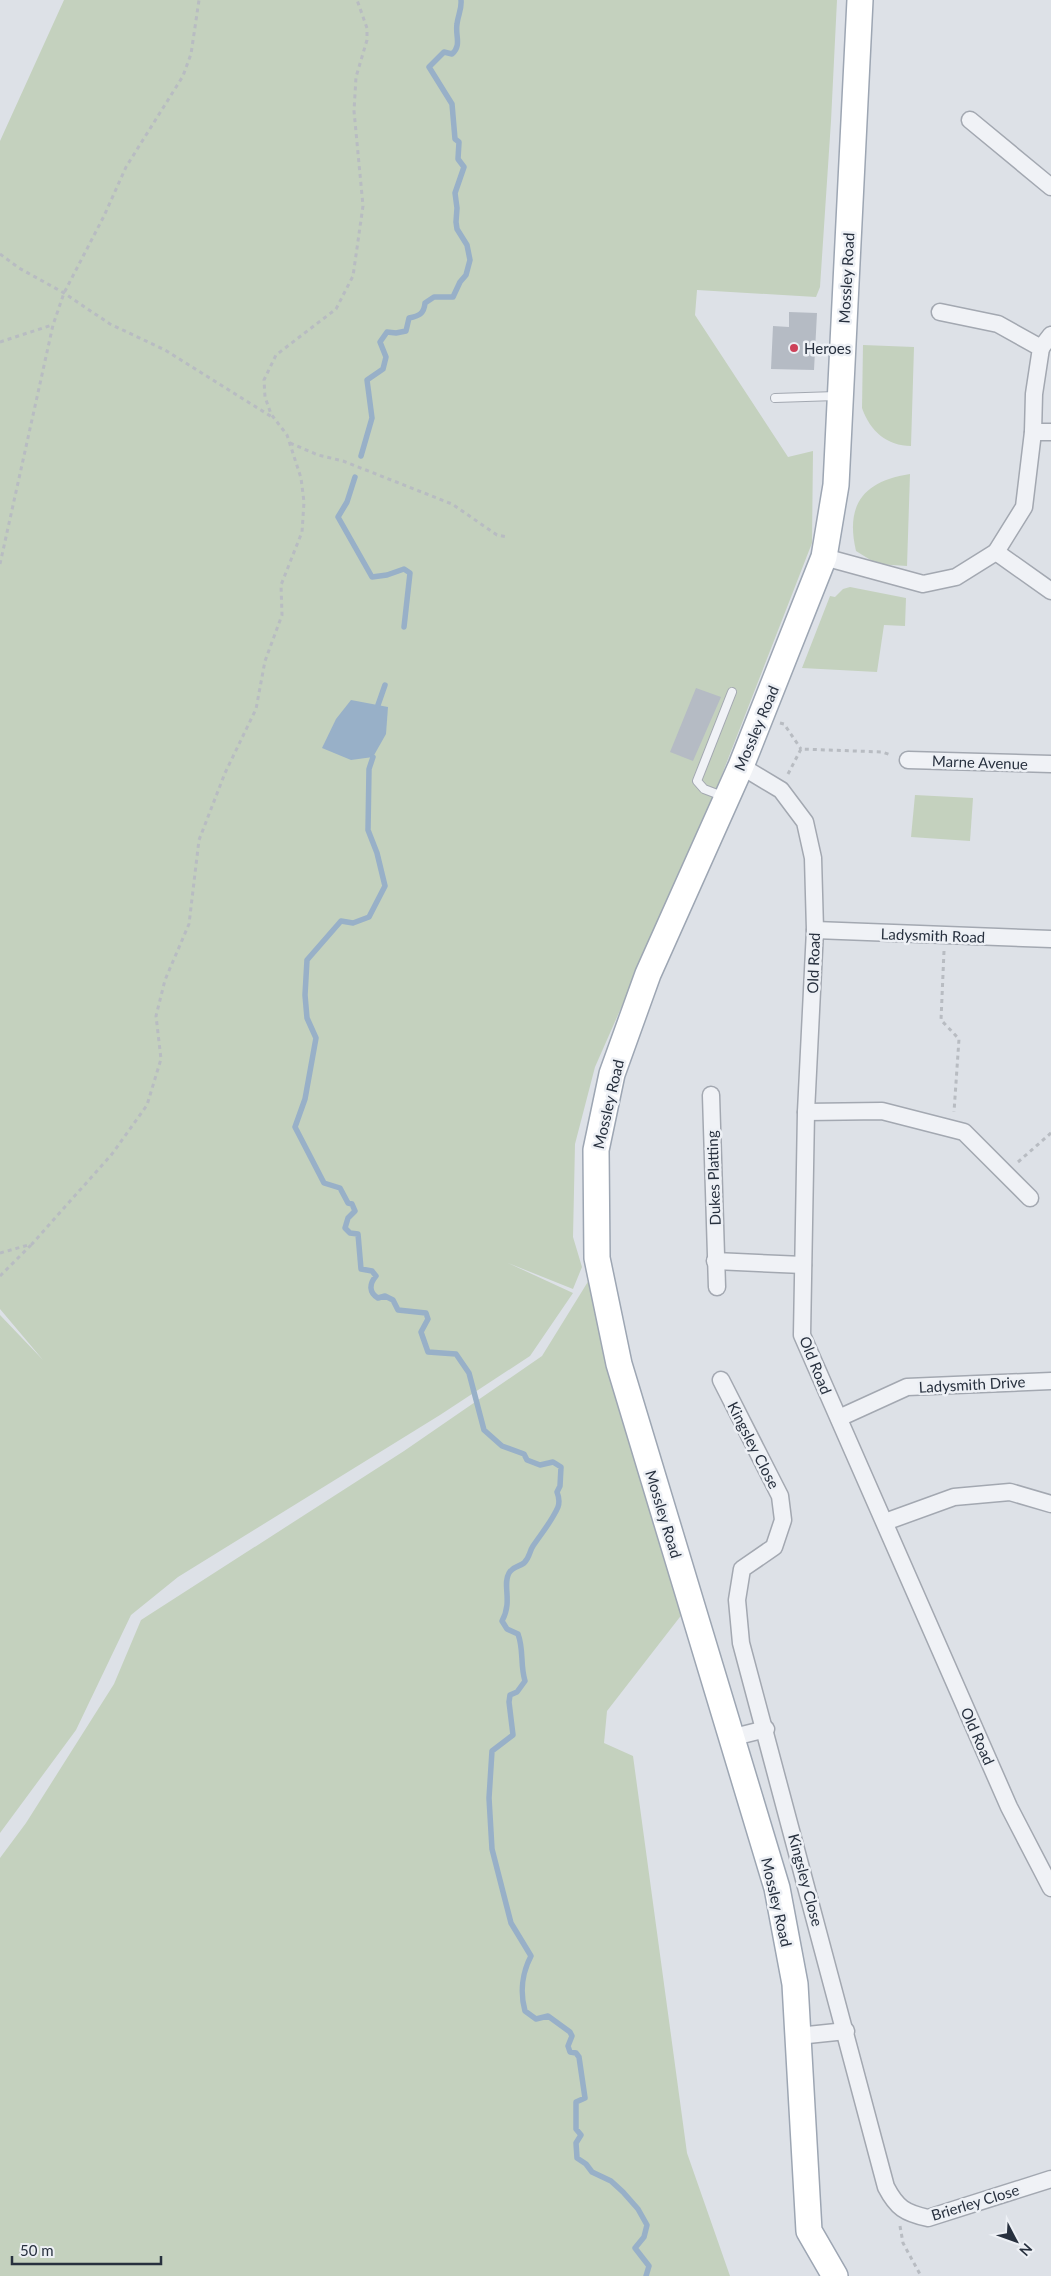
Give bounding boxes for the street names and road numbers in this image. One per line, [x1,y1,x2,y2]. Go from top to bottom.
street label: Mossley Road [835,232,857,324]
street label: Mossley Road [730,683,782,773]
street label: Marne Avenue [932,751,1028,773]
street label: Ladysmith Road [880,924,986,946]
street label: Old Road [803,932,823,994]
street label: Mossley Road [589,1058,627,1150]
street label: Dukes Platting [702,1130,724,1226]
street label: Old Road [796,1333,836,1397]
street label: Ladysmith Drive [918,1372,1026,1396]
street label: Kingsley Close [724,1399,784,1492]
street label: Mossley Road [642,1468,686,1560]
street label: Old Road [957,1705,999,1767]
street label: Kingsley Close [785,1832,827,1928]
street label: Mossley Road [758,1856,796,1948]
street label: Brierley Close [929,2180,1021,2224]

